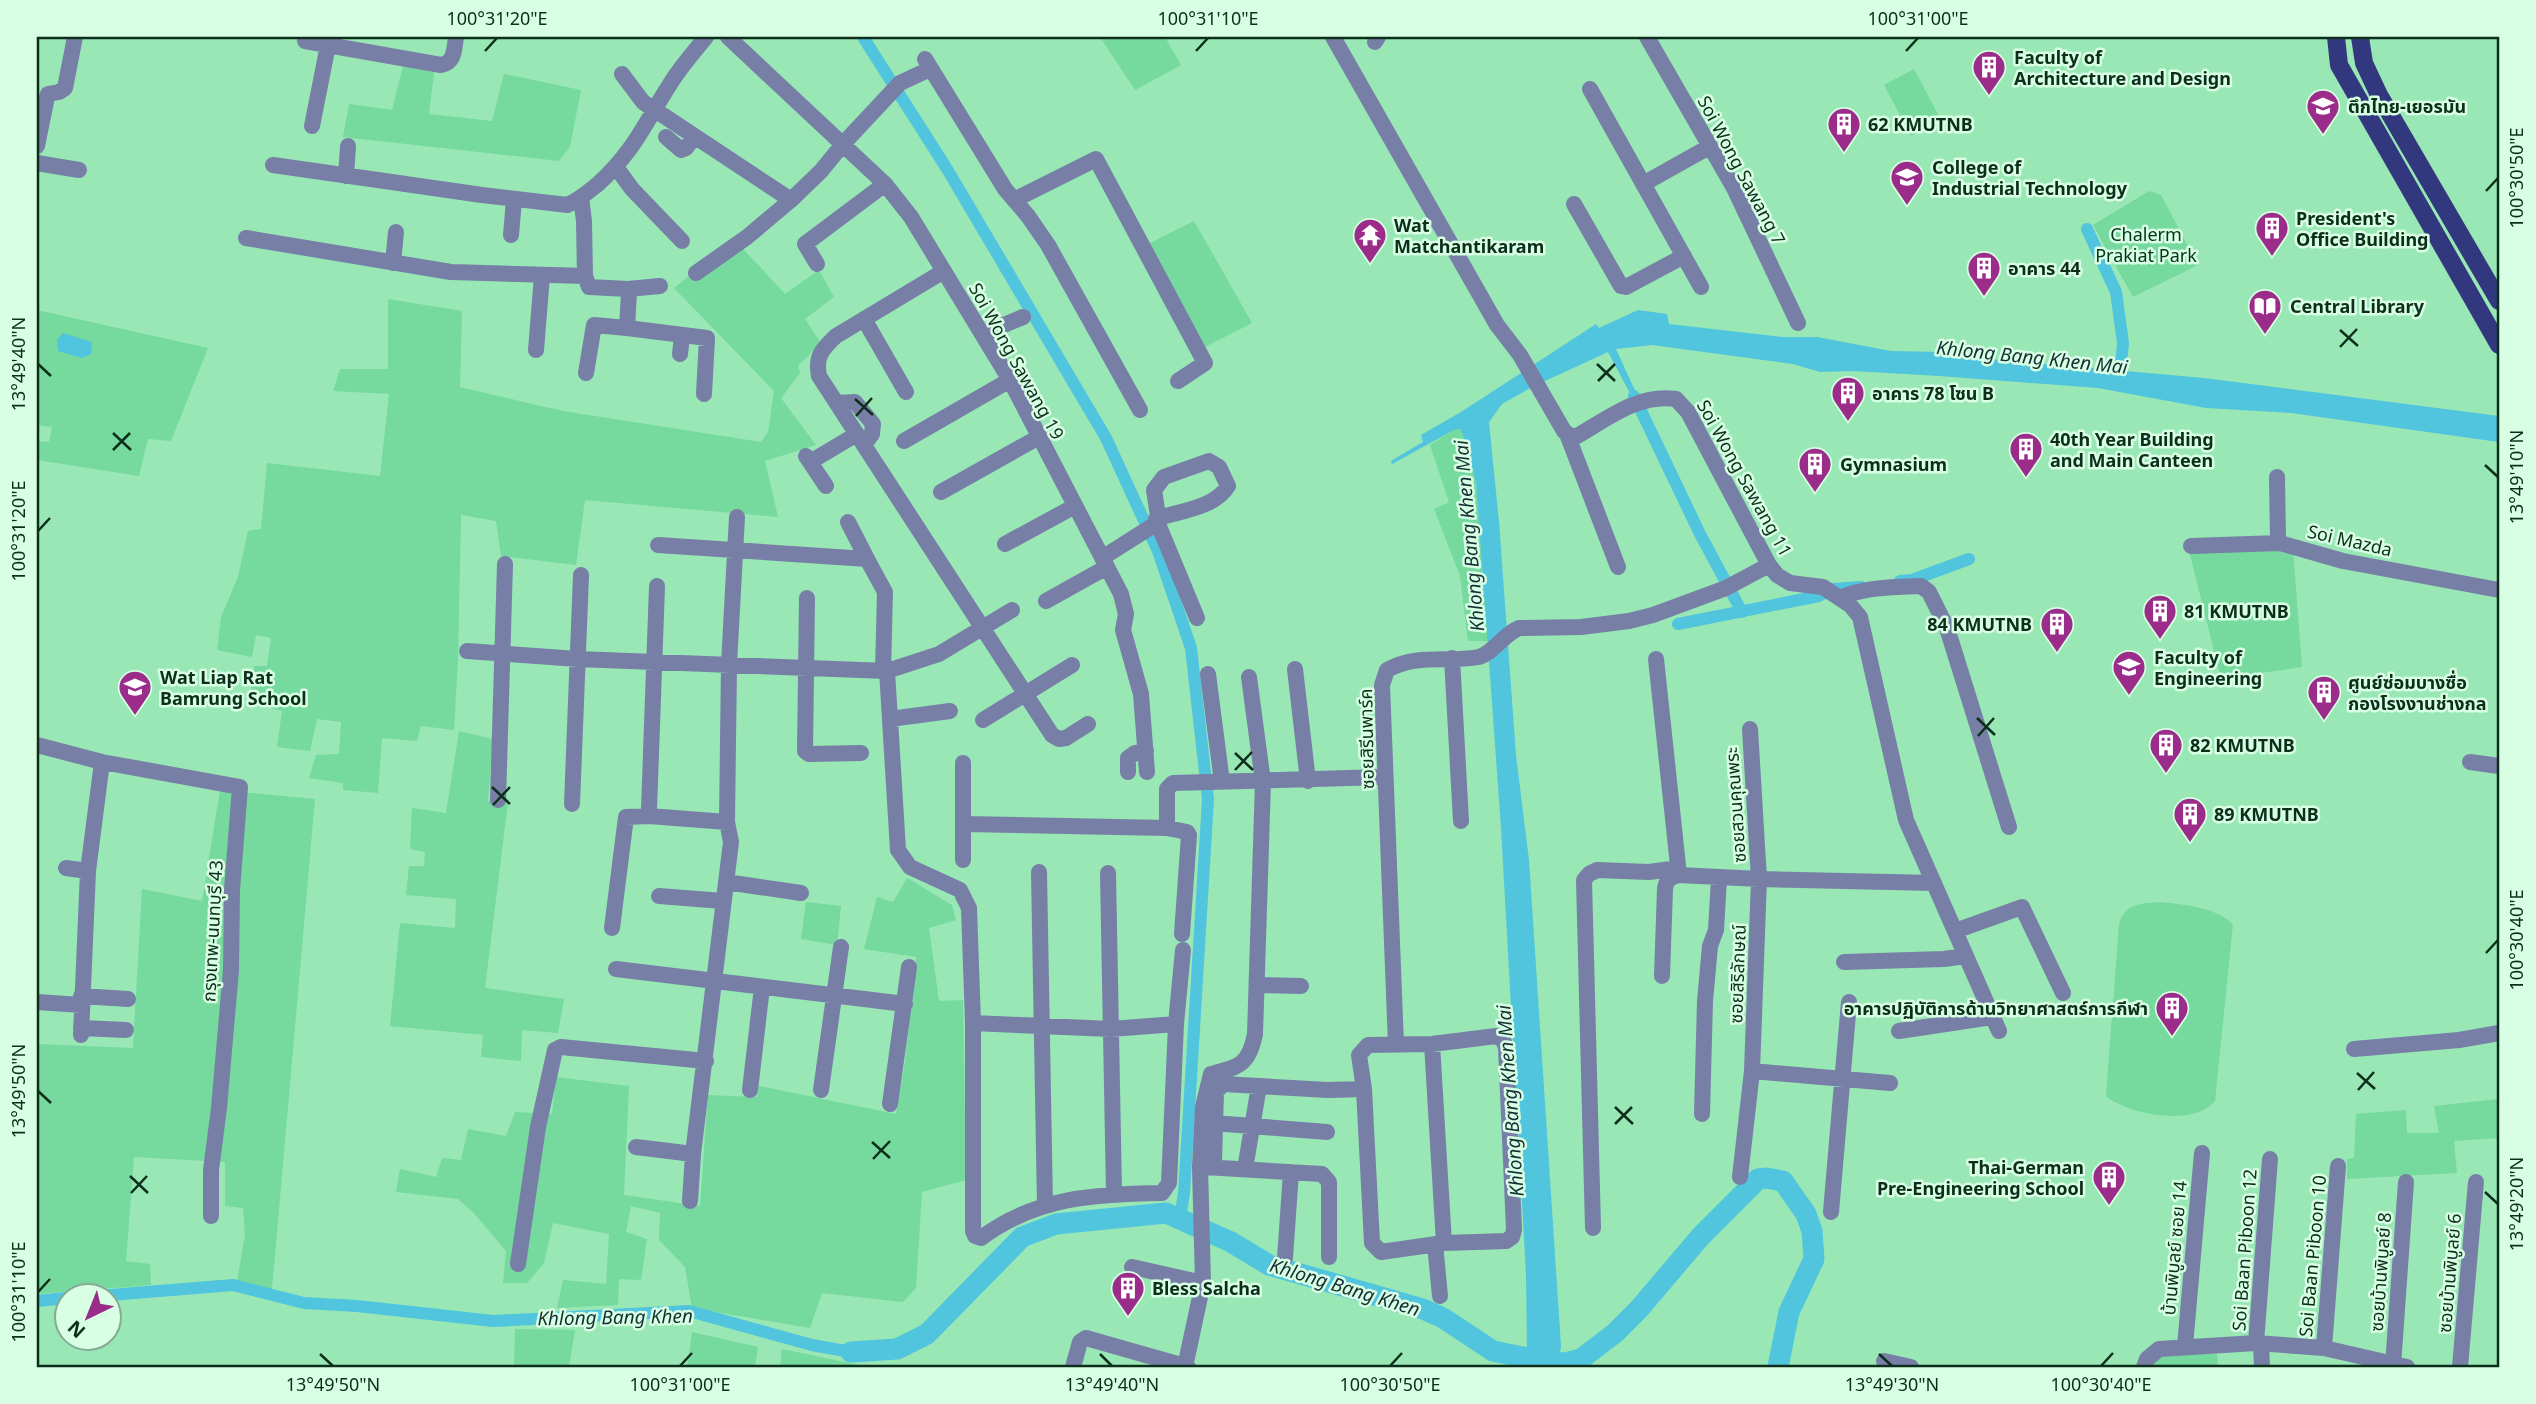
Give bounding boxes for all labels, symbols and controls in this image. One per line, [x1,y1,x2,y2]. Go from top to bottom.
text: 100°31'20"E [446,6,548,30]
text: 100°31'10"E [1157,6,1259,30]
text: 100°31'00"E [1867,6,1969,30]
place label: Faculty of Architecture and Design [2014,45,2231,90]
building icon: Faculty of Architecture and Design [1970,48,2008,97]
school or university icon: ตึกไทย-เยอรมัน [2304,87,2342,136]
street label: Soi Wong Sawang 7 [1693,91,1791,249]
place label: ตึกไทย-เยอรมัน [2348,94,2466,118]
building icon: 62 KMUTNB [1825,105,1863,154]
place label: 62 KMUTNB [1868,112,1973,136]
text: 100°30'50"E [2504,127,2528,229]
place label: College of Industrial Technology [1932,155,2128,200]
school or university icon: College of Industrial Technology [1888,158,1926,207]
place label: President's Office Building [2296,206,2428,251]
building icon: President's Office Building [2253,209,2291,258]
place label: Wat Matchantikaram [1394,213,1544,258]
temple icon: Wat Matchantikaram [1351,216,1389,265]
park label: Chalerm Prakiat Park [2095,222,2197,267]
building icon: อาคาร 44 [1965,249,2003,298]
place label: อาคาร 44 [2008,256,2081,280]
street label: Soi Wong Sawang 19 [964,278,1070,444]
library icon: Central Library [2246,287,2284,336]
place label: Central Library [2290,294,2425,318]
text: 13°49'40"N [6,317,30,411]
water label: Khlong Bang Khen Mai [1935,334,2130,380]
building icon: อาคาร 78 โซน B [1829,374,1867,423]
place label: อาคาร 78 โซน B [1872,381,1994,405]
street label: Soi Wong Sawang 11 [1692,395,1798,561]
place label: 40th Year Building and Main Canteen [2050,427,2214,472]
building icon: 40th Year Building and Main Canteen [2007,430,2045,479]
text: 13°49'10"N [2504,430,2528,524]
water label: Khlong Bang Khen Mai [1448,438,1490,633]
building icon: Gymnasium [1796,445,1834,494]
place label: Gymnasium [1840,452,1947,476]
text: 100°31'20"E [6,480,30,582]
street label: Soi Mazda [2305,519,2395,561]
building icon: 81 KMUTNB [2141,592,2179,641]
place label: 81 KMUTNB [2184,599,2289,623]
building icon: 84 KMUTNB [2038,605,2076,654]
place label: 84 KMUTNB [1927,612,2032,636]
place label: Faculty of Engineering [2154,645,2262,690]
school or university icon: Faculty of Engineering [2110,648,2148,697]
place label: Wat Liap Rat Bamrung School [160,665,307,710]
school or university icon: Wat Liap Rat Bamrung School [116,668,154,717]
place label: ศูนย์ซ่อมบางซื่อ กองโรงงานช่างกล [2348,670,2487,715]
building icon: ศูนย์ซ่อมบางซื่อ กองโรงงานช่างกล [2305,673,2343,722]
street label: ซอยสิรีนพาร์ค [1353,688,1379,790]
building icon: 82 KMUTNB [2147,726,2185,775]
place label: 82 KMUTNB [2190,733,2295,757]
street label: ซอยสวนคุณพระ [1719,746,1751,864]
building icon: 89 KMUTNB [2171,795,2209,844]
place label: 89 KMUTNB [2214,802,2319,826]
street label: กรุงเทพ-นนทบุรี 43 [196,860,228,1002]
text: 100°30'40"E [2504,889,2528,991]
street label: ซอยสิริลักษณ์ [1723,924,1751,1024]
building icon: อาคารปฏิบัติการด้านวิทยาศาสตร์การกีฬา [2153,989,2191,1038]
place label: อาคารปฏิบัติการด้านวิทยาศาสตร์การกีฬา [1844,996,2148,1020]
water label: Khlong Bang Khen Mai [1490,1003,1530,1198]
text: 13°49'50"N [6,1044,30,1138]
place label: Thai-German Pre-Engineering School [1877,1155,2084,1200]
text: 13°49'20"N [2504,1157,2528,1251]
building icon: Thai-German Pre-Engineering School [2090,1158,2128,1207]
street label: Soi Baan Piboon 12 [2226,1168,2262,1332]
street label: Soi Baan Piboon 10 [2293,1174,2331,1338]
street label: บ้านพิบูลย์ ซอย 14 [2156,1180,2193,1316]
street label: ซอยบ้านพิบูลย์ 8 [2364,1212,2397,1333]
street label: ซอยบ้านพิบูลย์ 6 [2432,1212,2467,1334]
text: 100°31'10"E [6,1241,30,1343]
water label: Khlong Bang Khen [1267,1252,1423,1322]
building icon: Bless Salcha [1109,1269,1147,1318]
place label: Bless Salcha [1152,1276,1261,1300]
north arrow [52,1282,122,1352]
water label: Khlong Bang Khen [537,1303,693,1331]
text: N [62,1315,91,1344]
text: 13°49'50"N [286,1372,380,1396]
text: 100°31'00"E [629,1372,731,1396]
text: 13°49'40"N [1065,1372,1159,1396]
text: 100°30'50"E [1339,1372,1441,1396]
text: 13°49'30"N [1845,1372,1939,1396]
text: 100°30'40"E [2050,1372,2152,1396]

